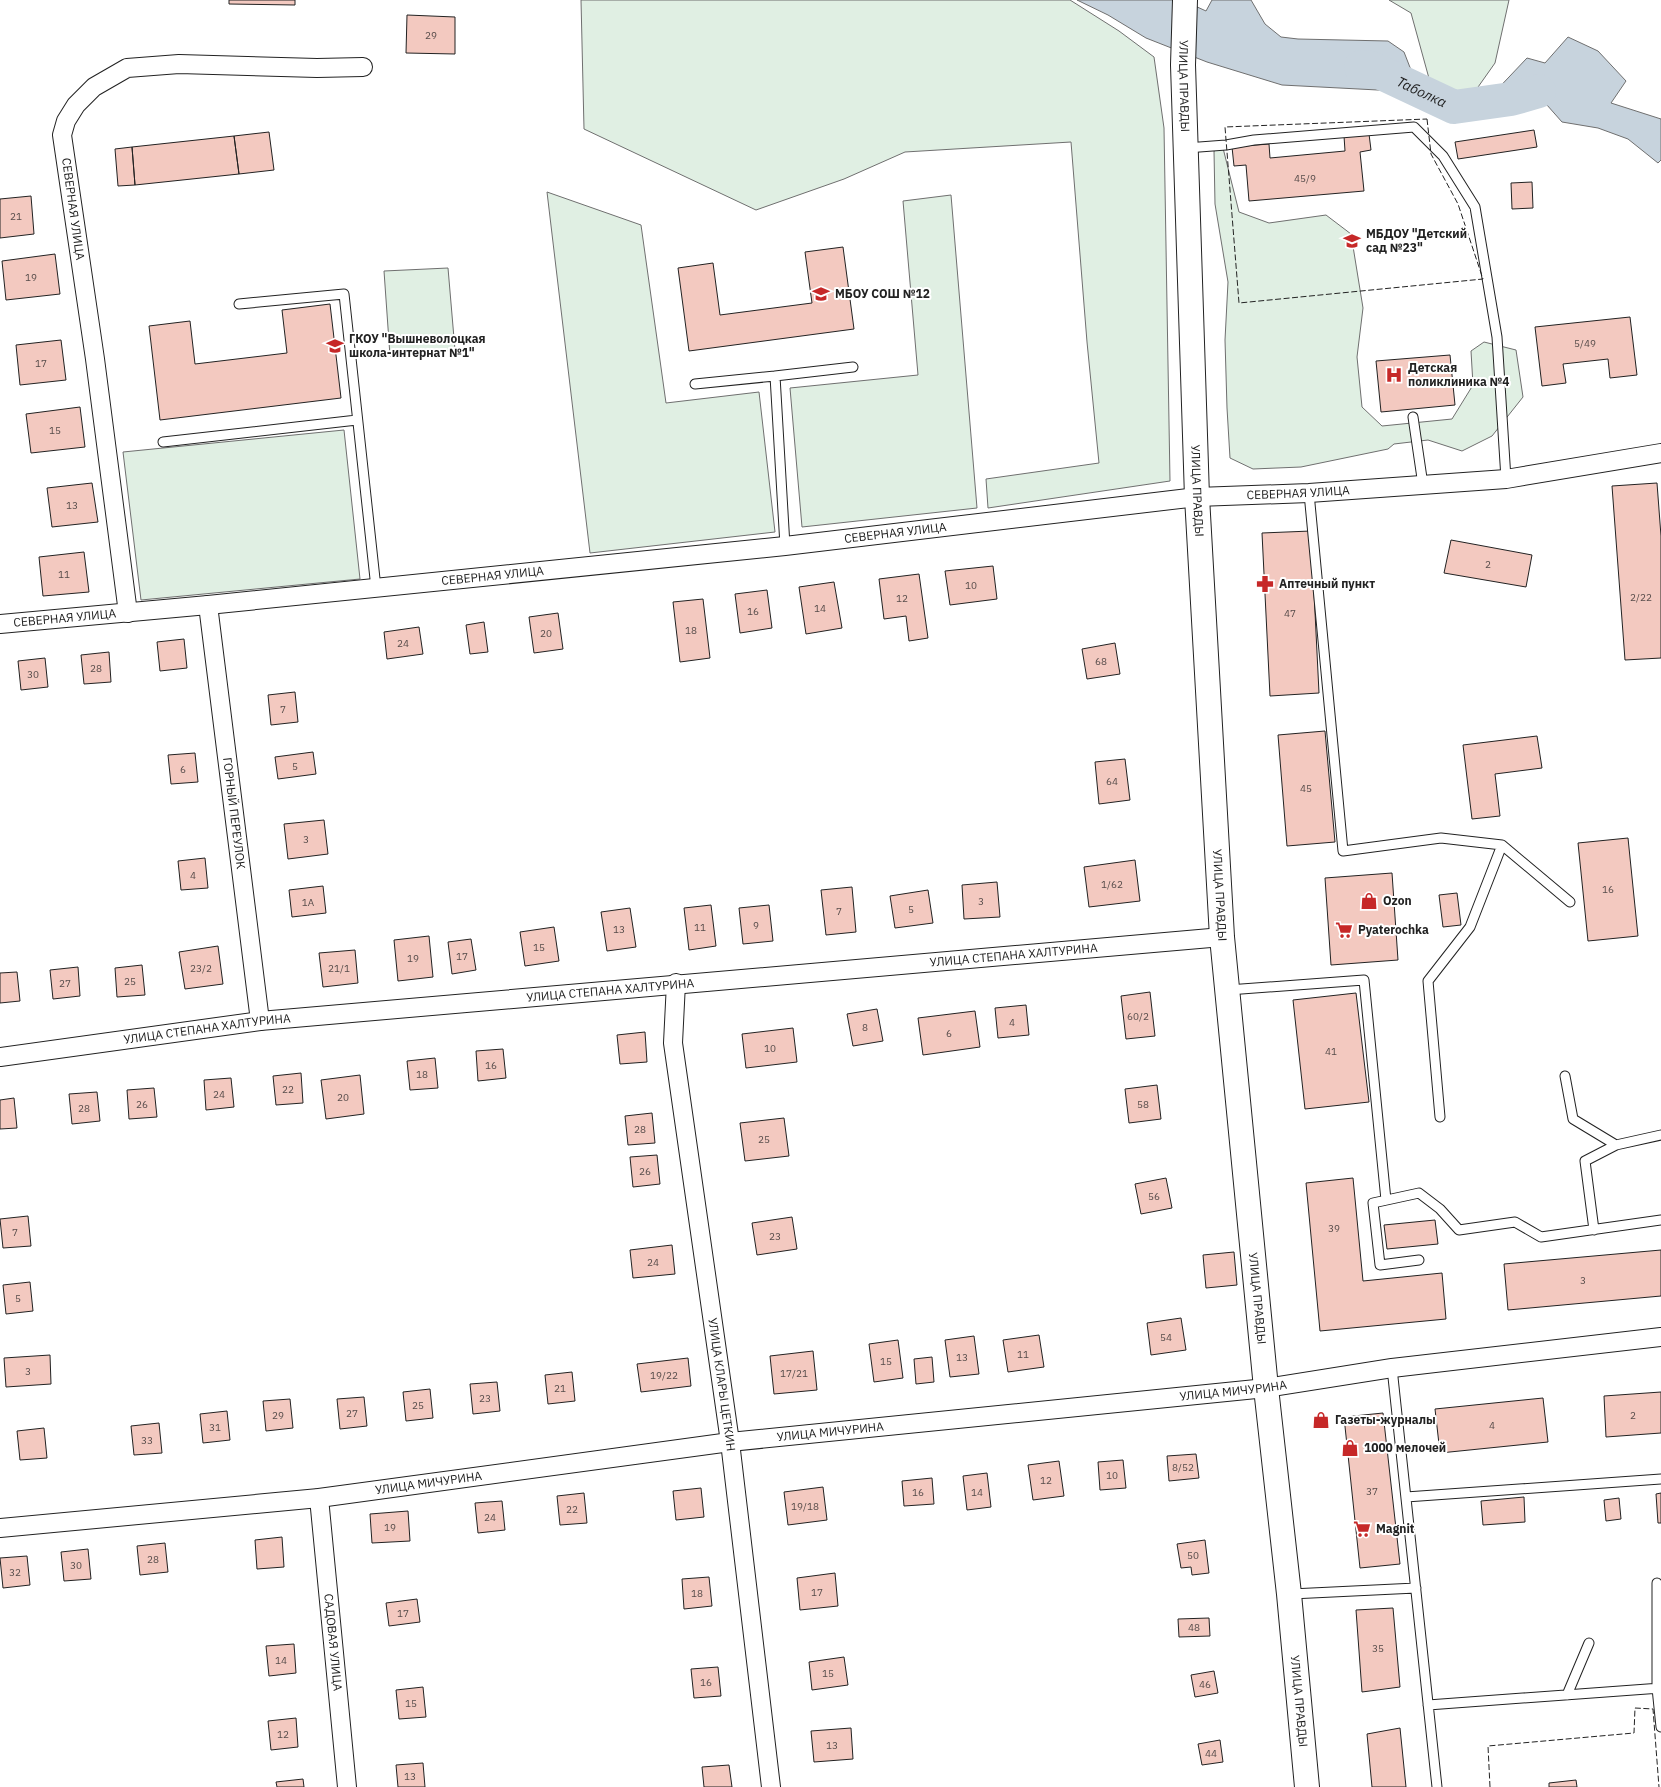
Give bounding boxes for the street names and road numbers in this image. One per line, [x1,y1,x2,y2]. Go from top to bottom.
street label: УЛИЦА ПРАВДЫ [1176,40,1193,132]
street label: СЕВЕРНАЯ УЛИЦА [59,157,88,261]
street label: УЛИЦА ПРАВДЫ [1188,444,1207,537]
street label: СЕВЕРНАЯ УЛИЦА [1246,482,1350,502]
street label: СЕВЕРНАЯ УЛИЦА [843,519,948,546]
street label: СЕВЕРНАЯ УЛИЦА [441,563,545,588]
street label: СЕВЕРНАЯ УЛИЦА [13,605,117,630]
street label: ГОРНЫЙ ПЕРЕУЛОК [220,757,249,870]
street label: УЛИЦА ПРАВДЫ [1210,849,1230,942]
street label: УЛИЦА СТЕПАНА ХАЛТУРИНА [929,940,1098,969]
street label: УЛИЦА СТЕПАНА ХАЛТУРИНА [526,975,695,1005]
street label: УЛИЦА СТЕПАНА ХАЛТУРИНА [123,1010,292,1047]
street label: УЛИЦА ПРАВДЫ [1246,1252,1270,1345]
street label: УЛИЦА КЛАРЫ ЦЕТКИН [705,1317,739,1452]
street label: УЛИЦА МИЧУРИНА [1179,1377,1288,1404]
street label: УЛИЦА МИЧУРИНА [776,1419,885,1444]
street label: УЛИЦА МИЧУРИНА [374,1468,483,1497]
street label: САДОВАЯ УЛИЦА [321,1593,346,1692]
street label: УЛИЦА ПРАВДЫ [1288,1654,1311,1748]

